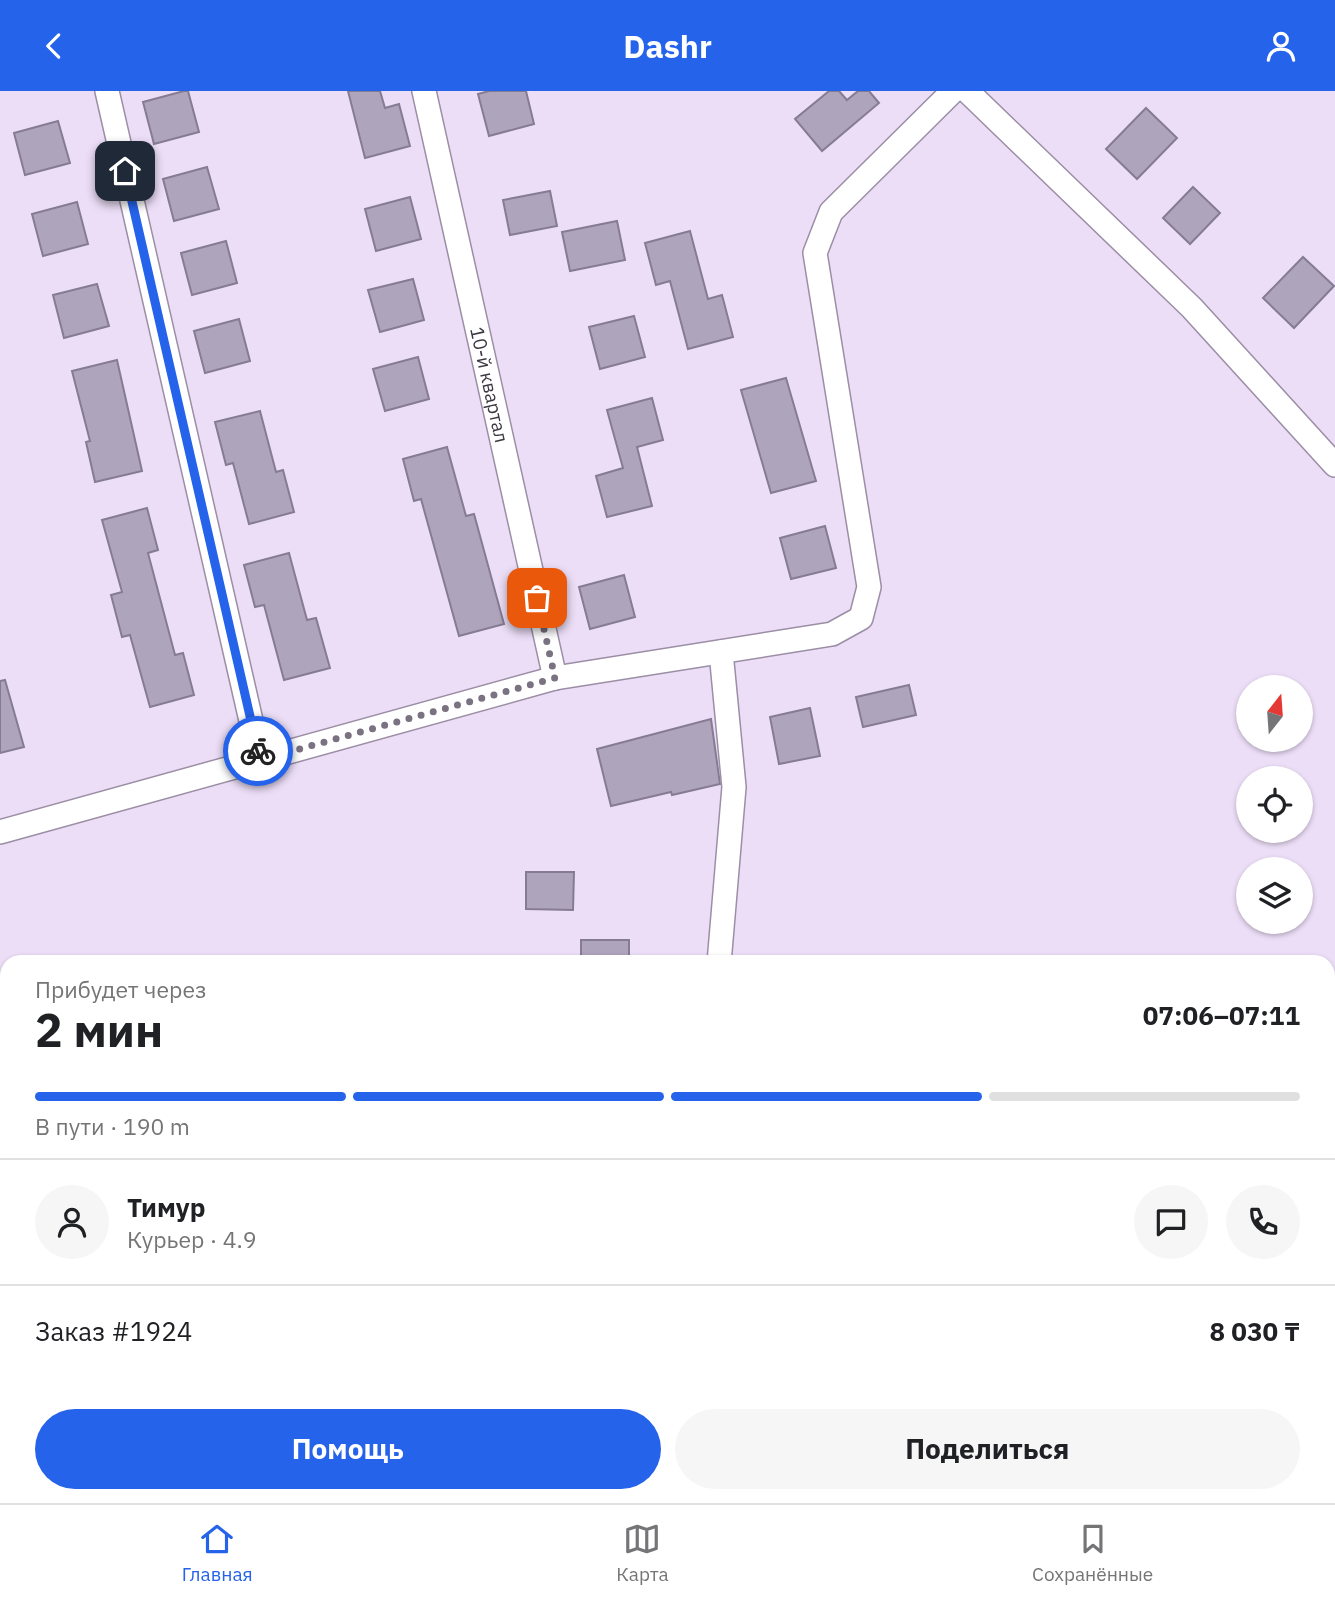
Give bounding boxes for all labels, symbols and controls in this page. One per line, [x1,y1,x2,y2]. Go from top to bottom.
text: Dashr [623,25,712,67]
icon: back [35,27,73,65]
icon: person [1262,27,1300,65]
pin [95,141,155,201]
icon: home [106,152,144,190]
street label: 10-й квартал [465,325,514,445]
pin [507,568,567,628]
icon: bag [518,579,556,617]
north arrow [1236,675,1312,753]
map controls [1236,675,1313,934]
courier [223,716,293,786]
icon: bike [239,732,277,770]
button: locate [1236,766,1313,843]
button: layers [1236,857,1313,934]
text: Прибудет через [35,974,207,1004]
text: 07:06–07:11 [1143,998,1300,1032]
text: 2 мин [35,1000,163,1060]
text: В пути · 190 m [35,1111,190,1141]
button: person [35,1185,109,1259]
button: chat [1134,1185,1208,1259]
button: phone [1226,1185,1300,1259]
text: Тимур [127,1190,206,1224]
text: Курьер · 4.9 [127,1224,257,1254]
text: Заказ #1924 [35,1314,192,1348]
text: 8 030 ₸ [1210,1314,1300,1348]
button: Помощь [35,1409,661,1489]
button: Поделиться [675,1409,1300,1489]
tab: Главная [182,1520,253,1586]
tab: Карта [616,1520,669,1586]
tab: Сохранённые [1032,1520,1153,1586]

